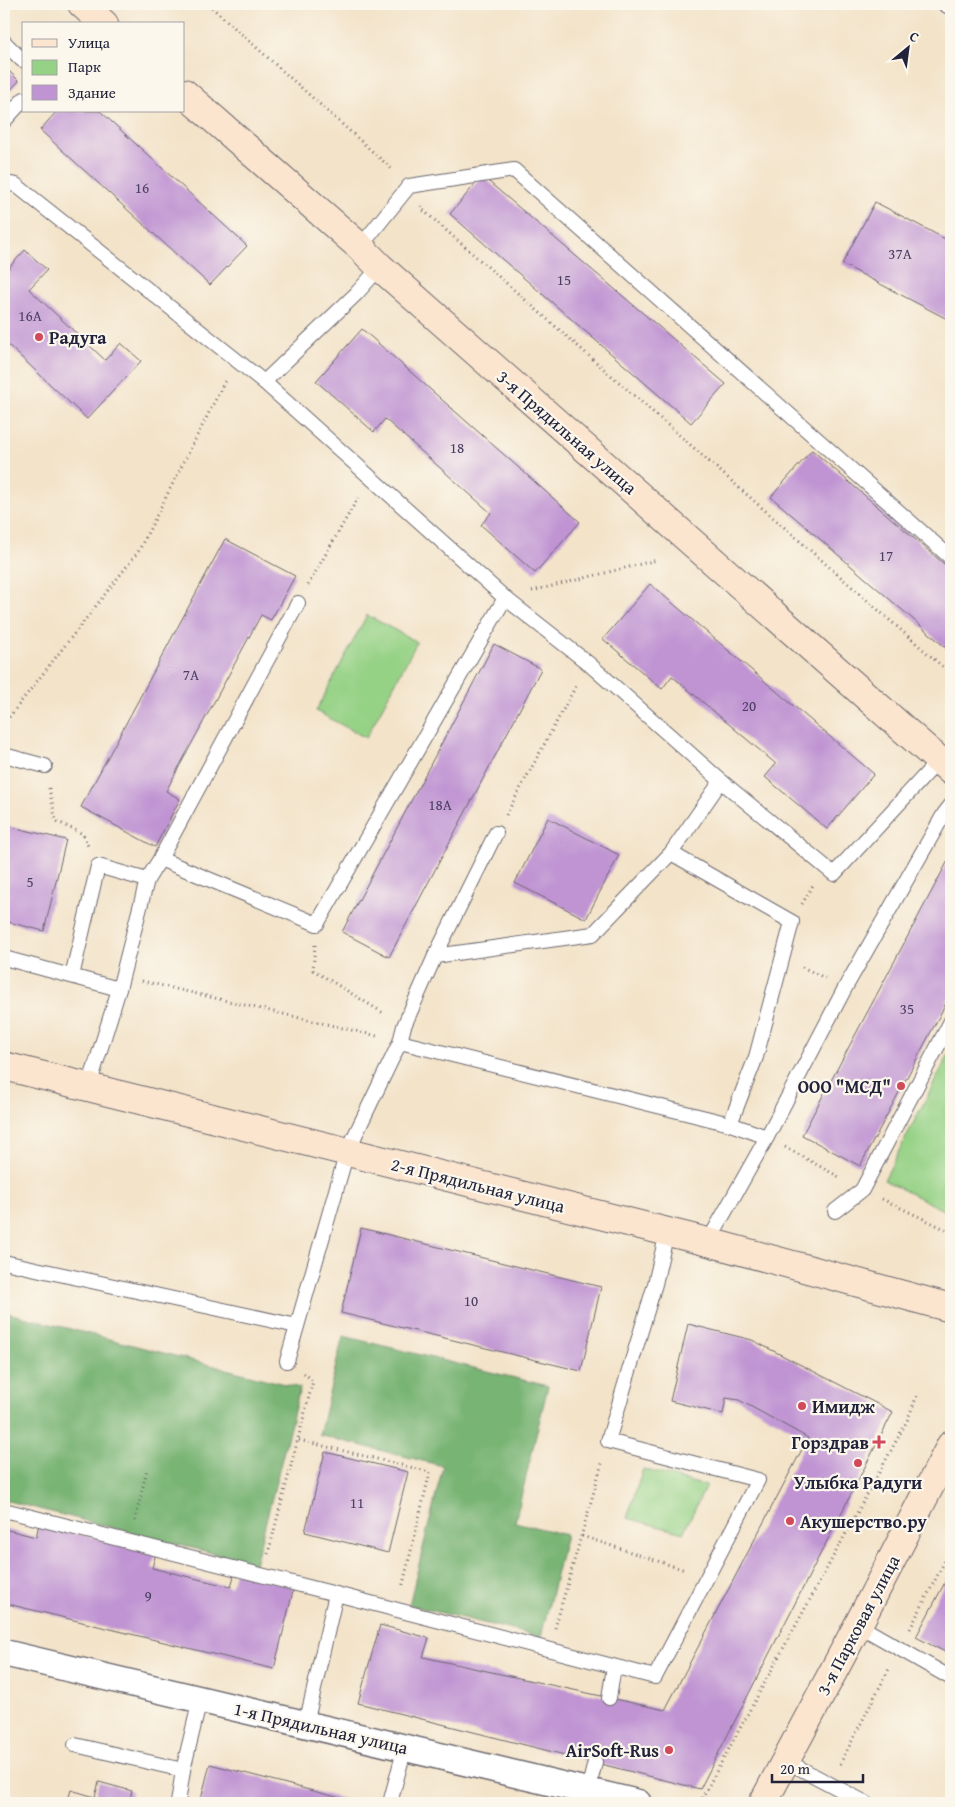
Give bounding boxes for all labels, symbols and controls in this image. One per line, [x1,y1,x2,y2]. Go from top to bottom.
legend [22,22,185,112]
north arrow [882,22,932,72]
text: С [906,26,923,47]
text: Улица [68,32,111,53]
text: Парк [68,56,101,77]
text: Здание [68,82,116,103]
house number: 16 [135,177,149,198]
house number: 37А [888,243,912,264]
house number: 15 [557,269,571,290]
house number: 16А [18,305,42,326]
place label: Радуга [49,324,107,351]
marker: Радуга [33,331,45,343]
street label: 3-я Прядильная улица [491,363,643,501]
house number: 18 [450,437,464,458]
house number: 17 [879,545,893,566]
house number: 7А [183,664,199,685]
house number: 20 [742,695,756,716]
house number: 18А [428,794,452,815]
house number: 5 [26,871,34,892]
house number: 35 [900,998,914,1019]
place label: ООО "МСД" [798,1073,891,1100]
marker: ООО "МСД" [895,1080,907,1092]
street label: 2-я Прядильная улица [388,1150,568,1220]
house number: 10 [464,1290,478,1311]
place label: Имидж [812,1393,876,1420]
marker: Имидж [796,1400,808,1412]
place label: Горздрав [791,1429,869,1456]
marker: Горздрав [873,1436,885,1448]
marker: Улыбка Радуги [852,1457,864,1469]
place label: Улыбка Радуги [794,1469,922,1496]
house number: 11 [350,1492,364,1513]
place label: Акушерство.ру [800,1508,927,1535]
marker: Акушерство.ру [784,1515,796,1527]
street label: 3-я Парковая улица [810,1550,907,1700]
house number: 9 [144,1585,152,1606]
street label: 1-я Прядильная улица [231,1695,411,1761]
place label: AirSoft-Rus [566,1737,659,1764]
marker: AirSoft-Rus [663,1744,675,1756]
scale bar [772,1752,864,1784]
text: 20 m [780,1758,811,1779]

